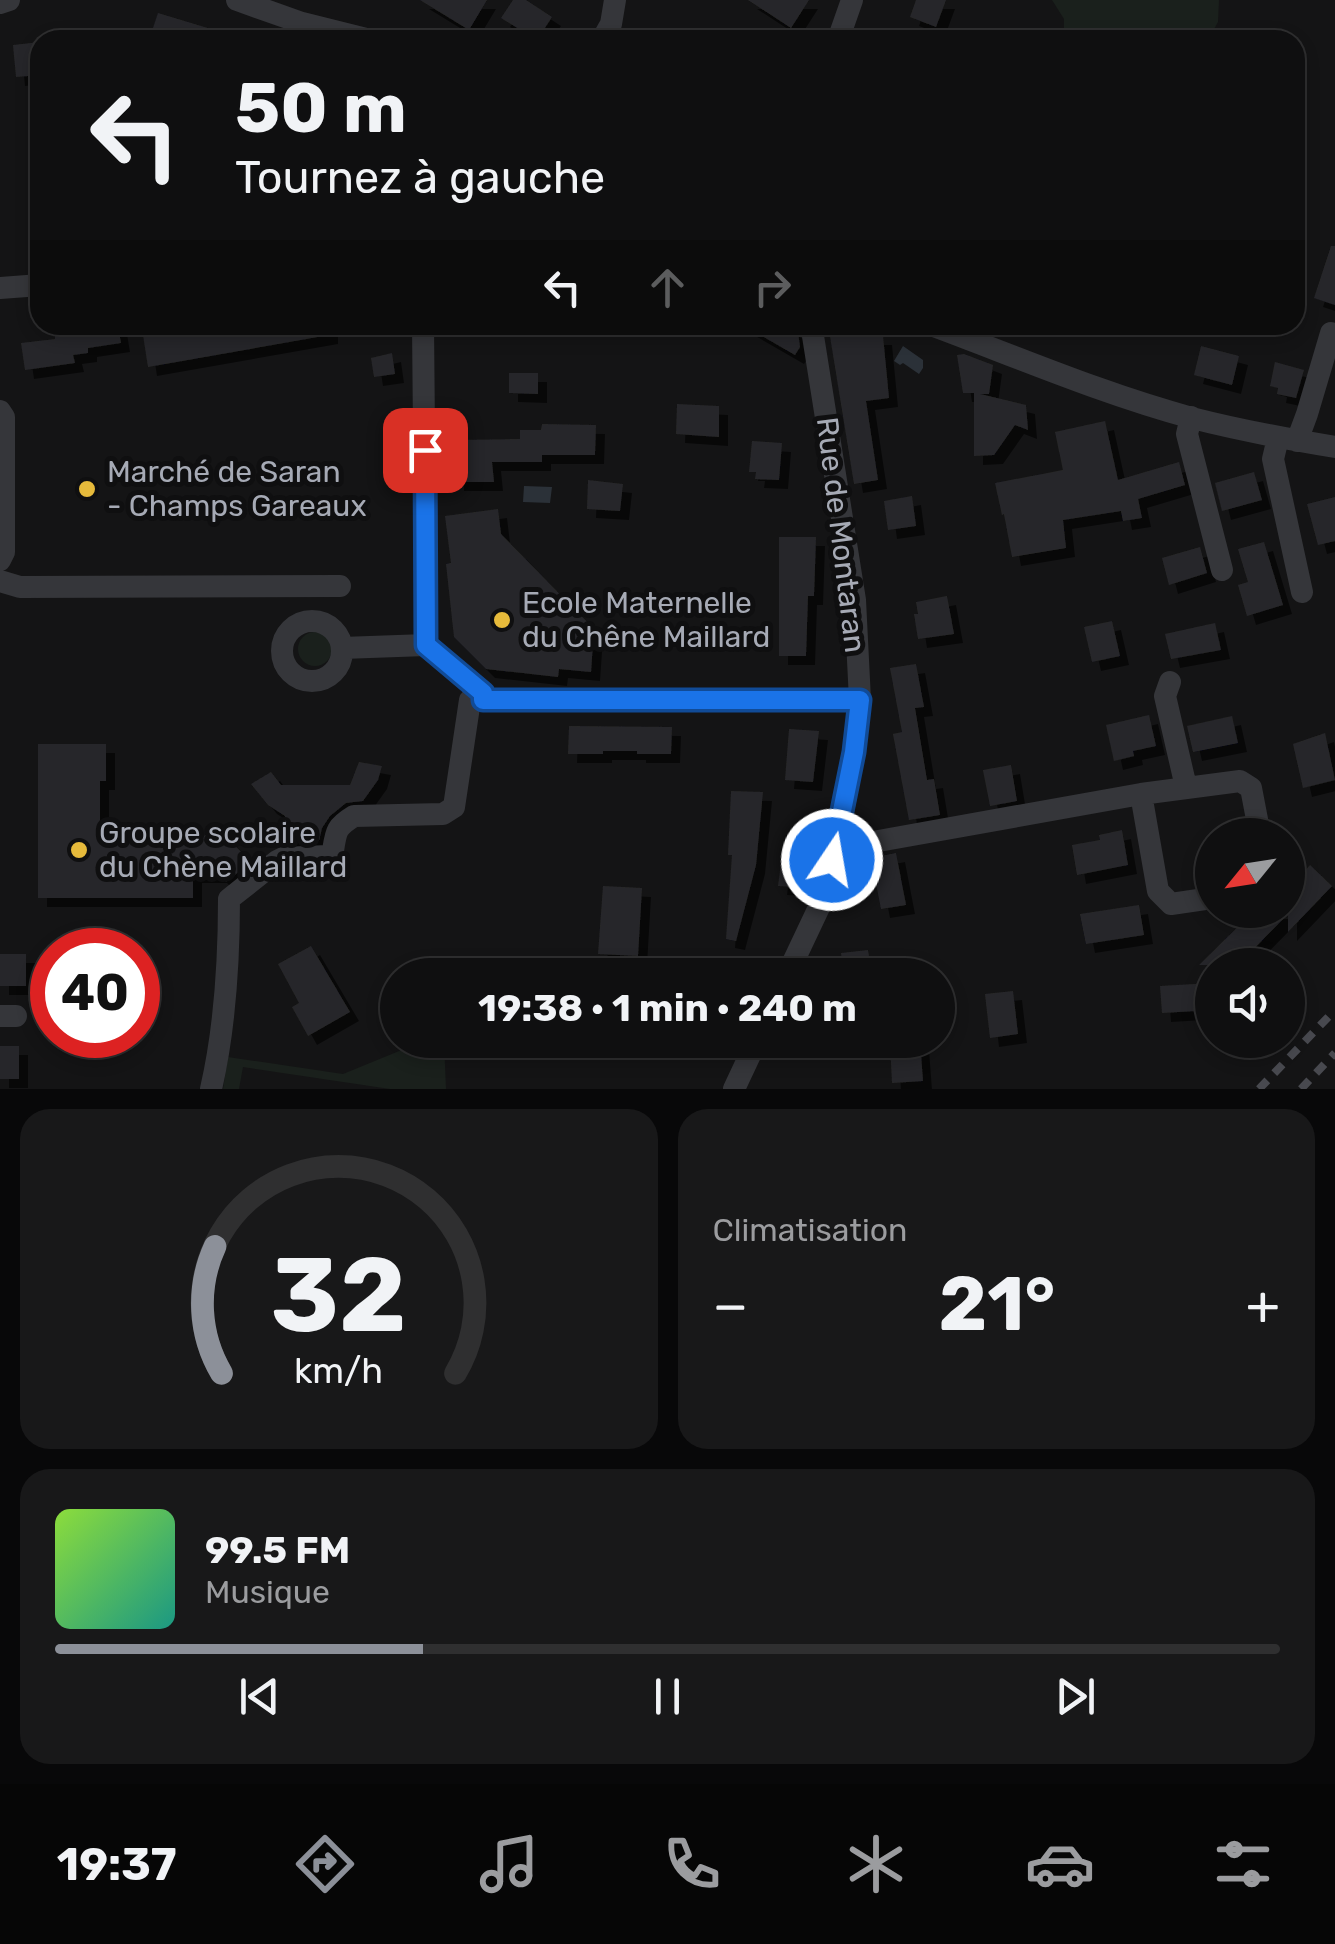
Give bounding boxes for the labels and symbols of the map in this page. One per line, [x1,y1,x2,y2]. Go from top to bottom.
pin [383,408,468,493]
street label: Rue de Montaran [809,415,873,655]
place label: Marché de Saran - Champs Gareaux [107,454,367,524]
marker: Marché de Saran - Champs Gareaux [76,478,98,500]
place label: Ecole Maternelle du Chêne Maillard [522,585,770,655]
marker: Ecole Maternelle du Chêne Maillard [491,609,513,631]
position arrow [780,808,884,912]
place label: Groupe scolaire du Chène Maillard [99,815,347,885]
north arrow [1195,818,1305,928]
marker: Groupe scolaire du Chène Maillard [68,839,90,861]
speed limit sign: 40 [30,928,160,1058]

